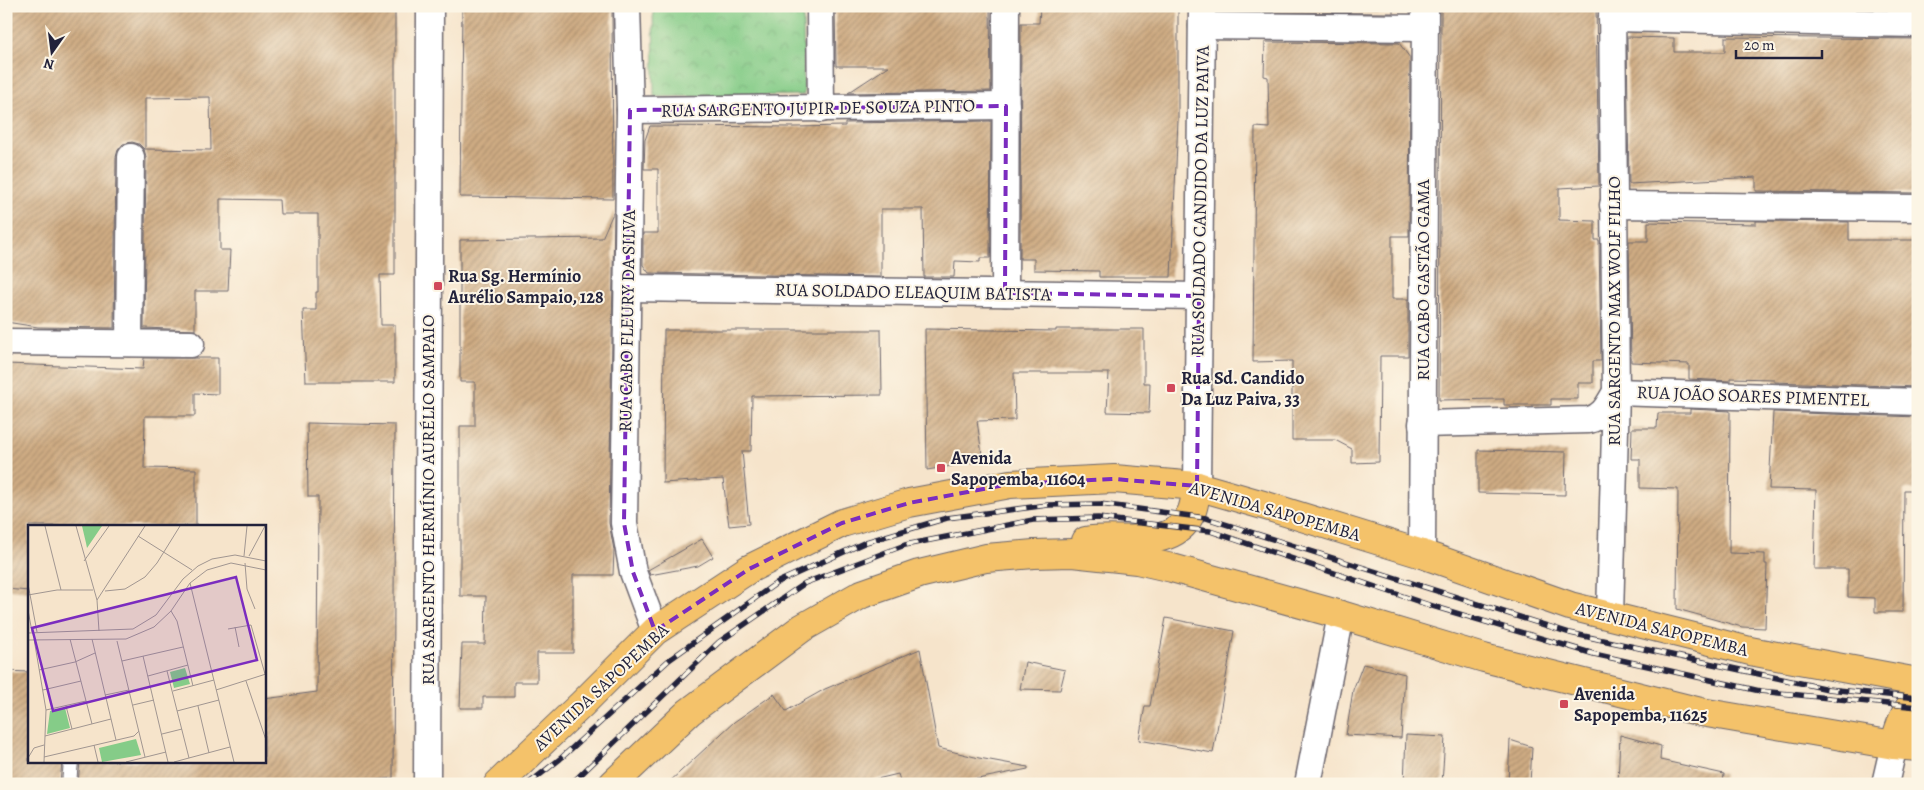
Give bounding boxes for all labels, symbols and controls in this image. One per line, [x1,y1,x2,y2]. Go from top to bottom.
north arrow [28,28,78,78]
scale bar [1736,28,1823,60]
text: 20 m [1744,35,1775,55]
street label: RUA SOLDADO CANDIDO DA LUZ PAIVA [1185,45,1215,357]
text: N [42,54,56,75]
street label: RUA SARGENTO JUPIR DE SOUZA PINTO [661,93,975,123]
street label: RUA SARGENTO MAX WOLF FILHO [1602,176,1626,446]
street label: RUA CABO GASTÃO GAMA [1411,179,1435,381]
street label: RUA CABO FLEURY DA SILVA [613,209,641,432]
place label: Rua Sg. Hermínio Aurélio Sampaio, 128 [447,264,604,309]
street label: RUA SOLDADO ELEAQUIM BATISTA [775,278,1052,306]
marker: Rua Sg. Hermínio Aurélio Sampaio, 128 [432,280,444,292]
street label: RUA SARGENTO HERMÍNIO AURÉLIO SAMPAIO [416,315,440,685]
place label: Rua Sd. Candido Da Luz Paiva, 33 [1181,366,1304,411]
street label: RUA JOÃO SOARES PIMENTEL [1636,380,1871,412]
marker: Rua Sd. Candido Da Luz Paiva, 33 [1165,382,1177,394]
place label: Avenida Sapopemba, 11604 [950,446,1086,491]
marker: Avenida Sapopemba, 11604 [935,462,947,474]
street label: AVENIDA SAPOPEMBA [1186,475,1364,547]
inset map [28,525,265,762]
street label: AVENIDA SAPOPEMBA [1572,596,1751,662]
street label: AVENIDA SAPOPEMBA [527,618,674,757]
place label: Avenida Sapopemba, 11625 [1573,682,1708,727]
marker: Avenida Sapopemba, 11625 [1558,698,1570,710]

